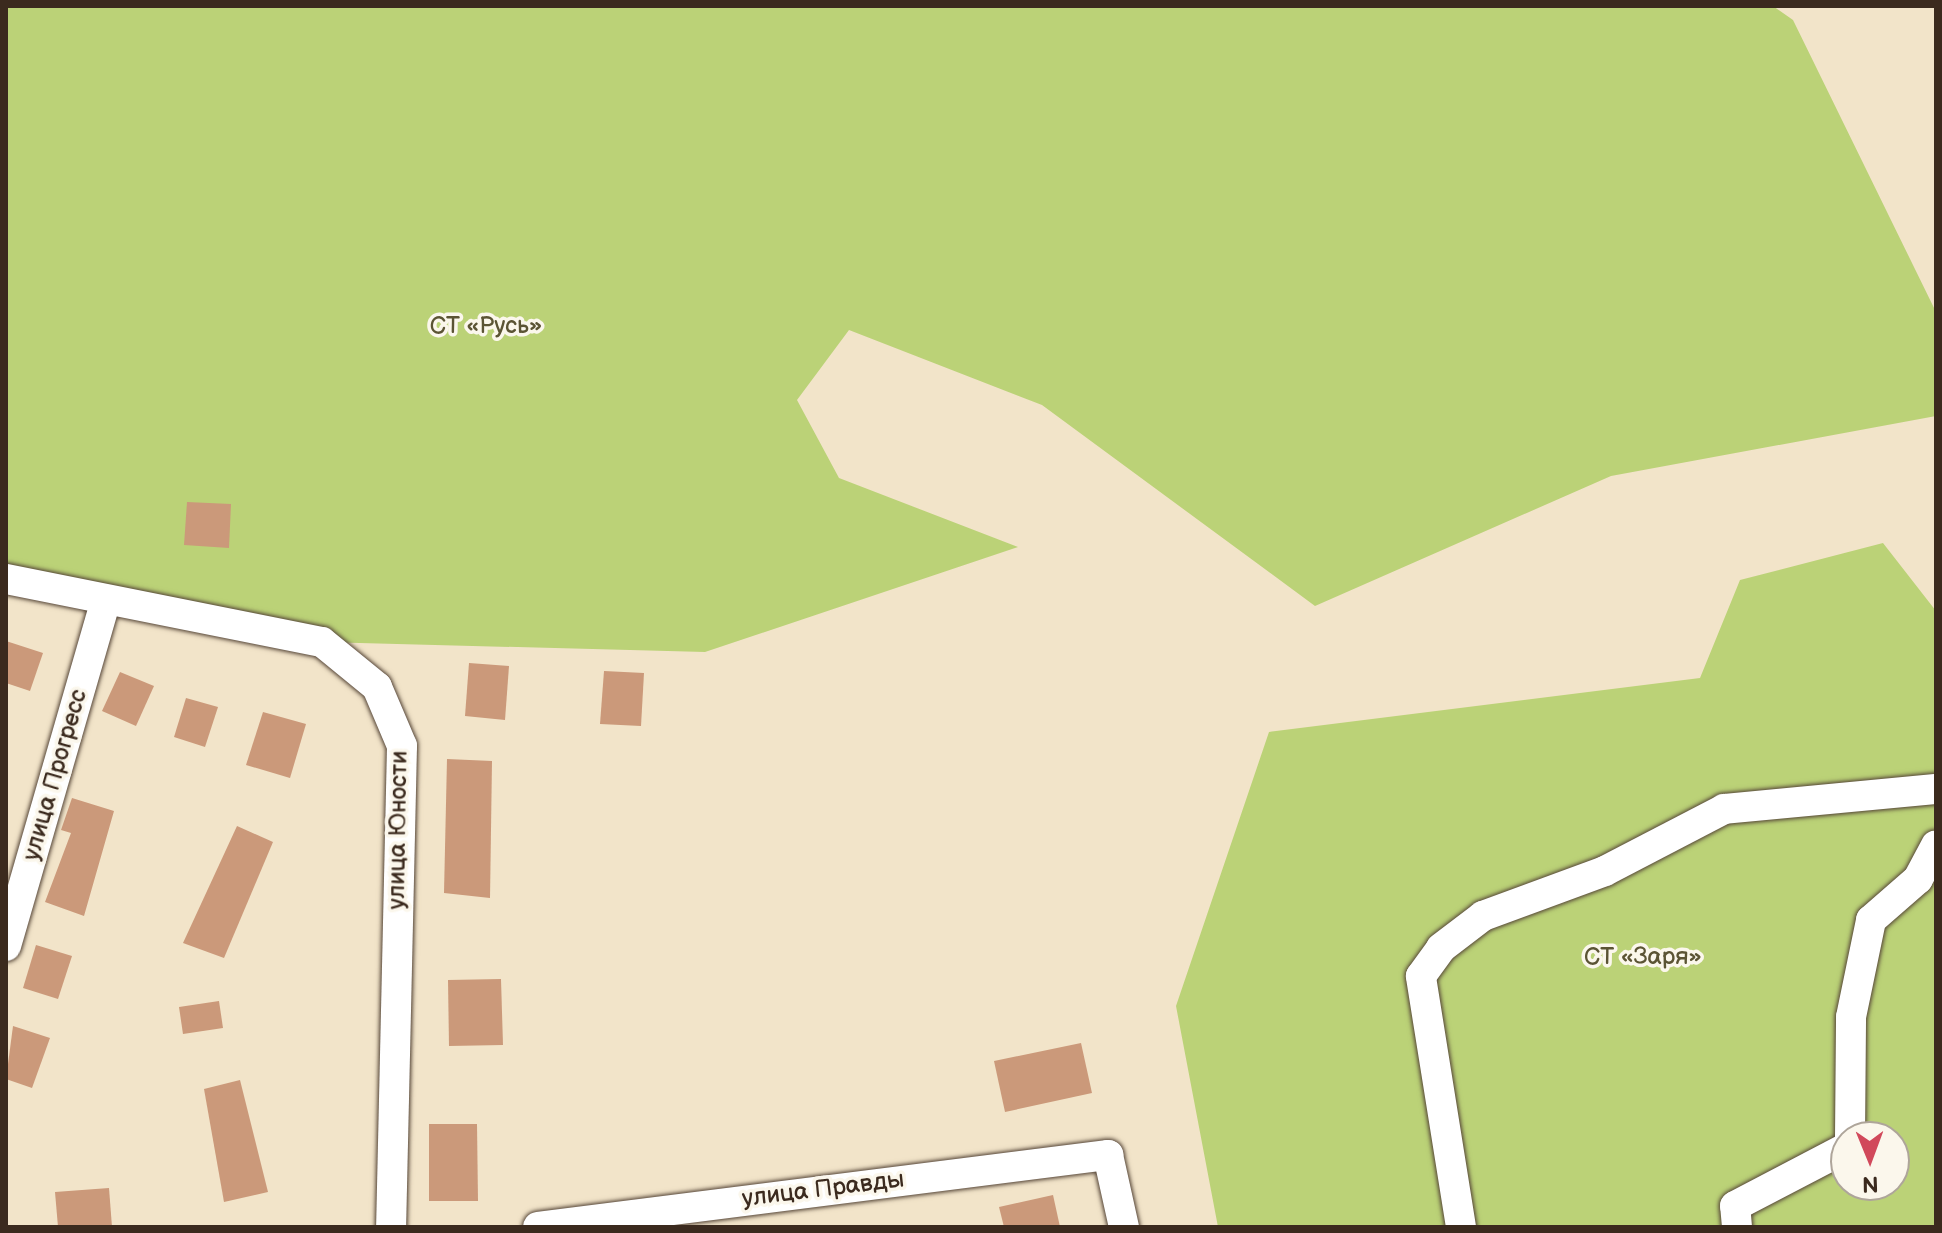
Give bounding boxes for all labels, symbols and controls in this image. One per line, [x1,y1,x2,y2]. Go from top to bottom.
park label: СТ «Русь» [430,312,542,340]
street label: улица Прогресс [17,686,93,864]
street label: улица Юности [382,750,414,910]
park label: СТ «Заря» [1584,943,1702,971]
north arrow [1830,1121,1910,1201]
street label: улица Правды [740,1165,906,1213]
text: N [1862,1170,1879,1197]

